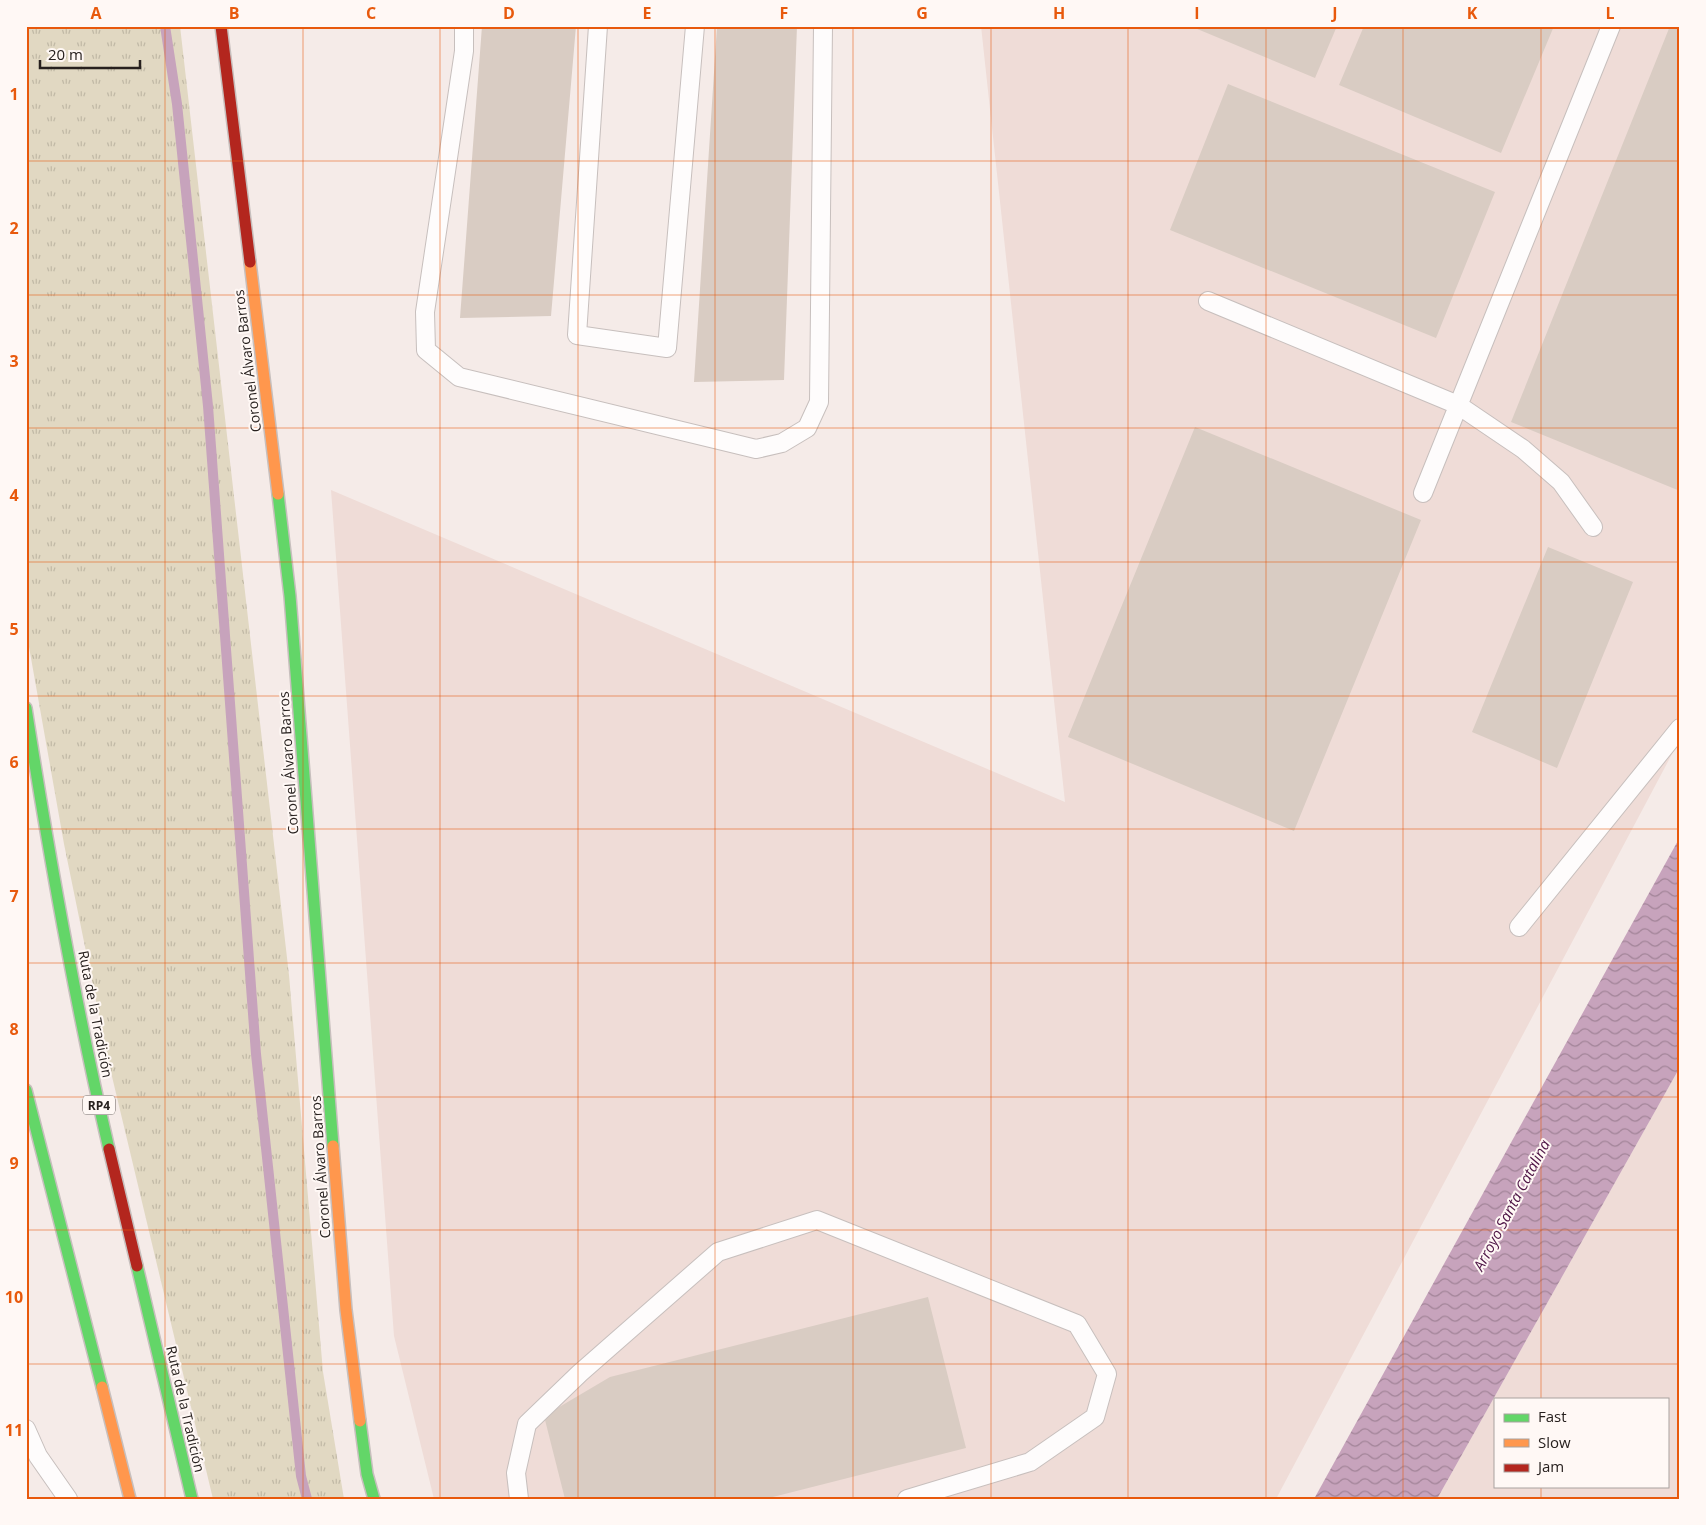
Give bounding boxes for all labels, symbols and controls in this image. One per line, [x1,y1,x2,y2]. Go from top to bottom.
text: A [90,2,102,24]
text: B [229,2,239,24]
text: C [366,2,376,24]
text: D [503,2,515,24]
text: E [643,2,652,24]
text: F [780,2,788,24]
text: G [916,2,928,24]
text: H [1053,2,1065,24]
text: I [1194,2,1200,24]
text: J [1330,2,1338,24]
text: K [1467,2,1478,24]
text: L [1605,2,1615,24]
scale bar [40,38,140,70]
text: 20 m [48,44,83,64]
text: 1 [9,83,19,105]
text: 2 [9,217,19,239]
street label: Coronel Álvaro Barros [229,288,265,433]
text: 3 [9,350,19,372]
text: 4 [9,484,19,506]
text: 5 [9,618,19,640]
street label: Coronel Álvaro Barros [274,691,302,835]
text: 6 [9,751,19,773]
text: 7 [9,885,19,907]
street label: Ruta de la Tradición [74,949,118,1079]
text: 8 [9,1018,19,1040]
street label: Coronel Álvaro Barros [306,1095,334,1239]
road number: RP4 [83,1096,115,1114]
water label: Arroyo Santa Catalina [1468,1136,1554,1275]
text: 9 [9,1152,19,1174]
text: 10 [5,1286,23,1308]
street label: Ruta de la Tradición [162,1344,210,1474]
legend [1494,1398,1668,1488]
text: Fast [1538,1406,1567,1426]
text: 11 [5,1419,23,1441]
text: Slow [1538,1432,1571,1452]
text: Jam [1536,1456,1564,1476]

